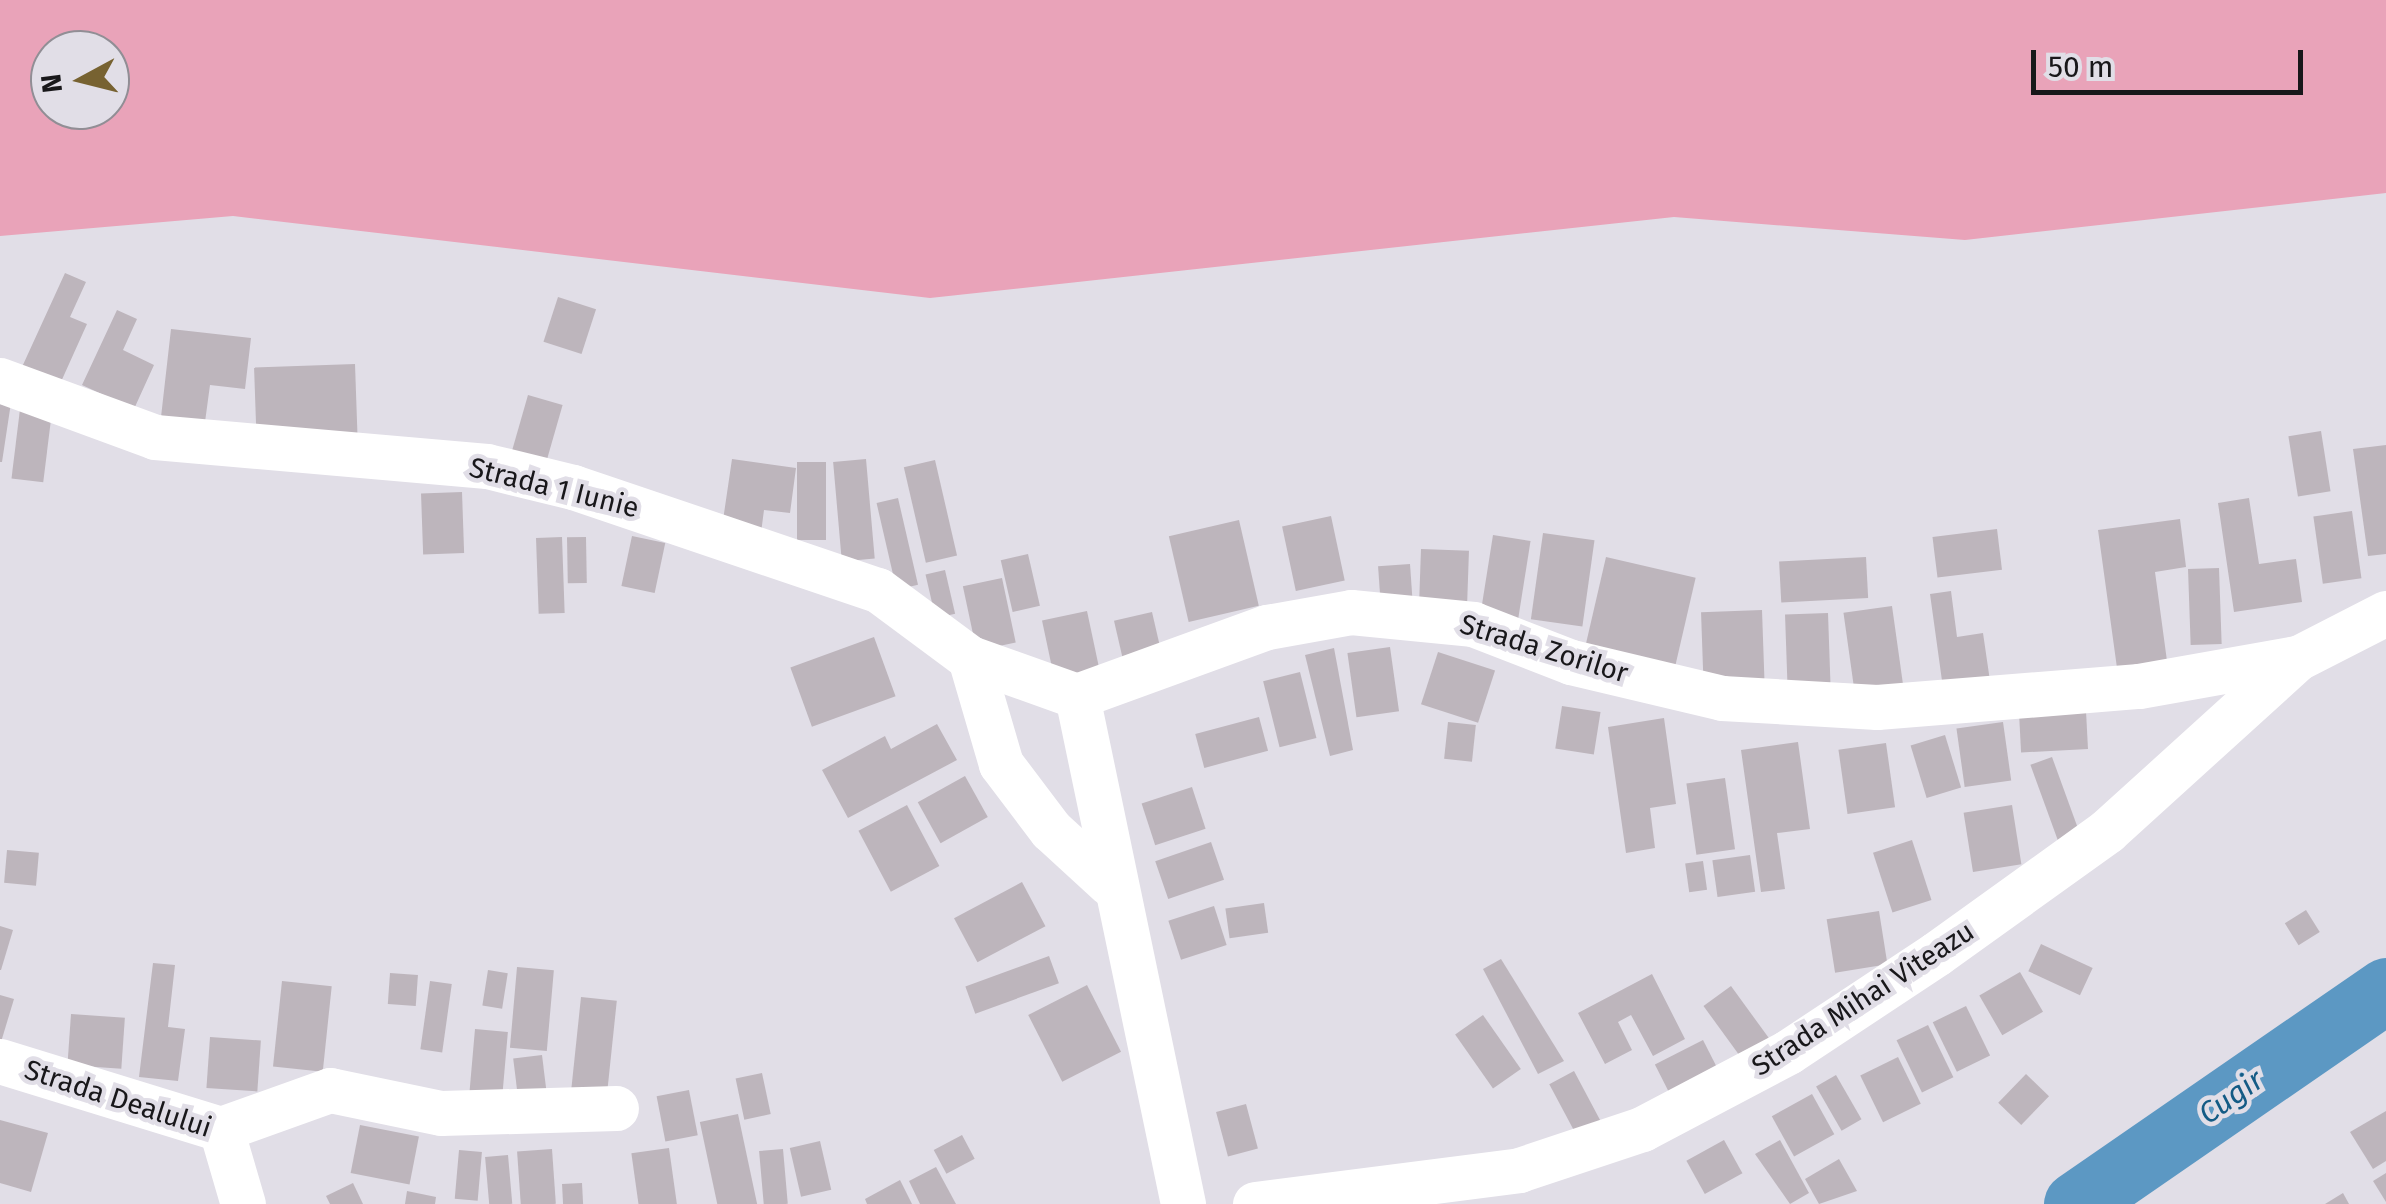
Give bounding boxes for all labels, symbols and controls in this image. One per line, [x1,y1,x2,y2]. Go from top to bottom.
north arrow [30,30,130,130]
scale bar [2036,30,2308,92]
text: 50 m [2048,49,2113,85]
text: N [34,72,69,95]
street label: Strada 1 Iunie [466,451,642,525]
street label: Strada Zorilor [1456,607,1632,691]
street label: Strada Mihai Viteazu [1746,915,1980,1083]
street label: Strada Dealului [20,1053,216,1145]
water label: Cugir [2192,1062,2270,1132]

